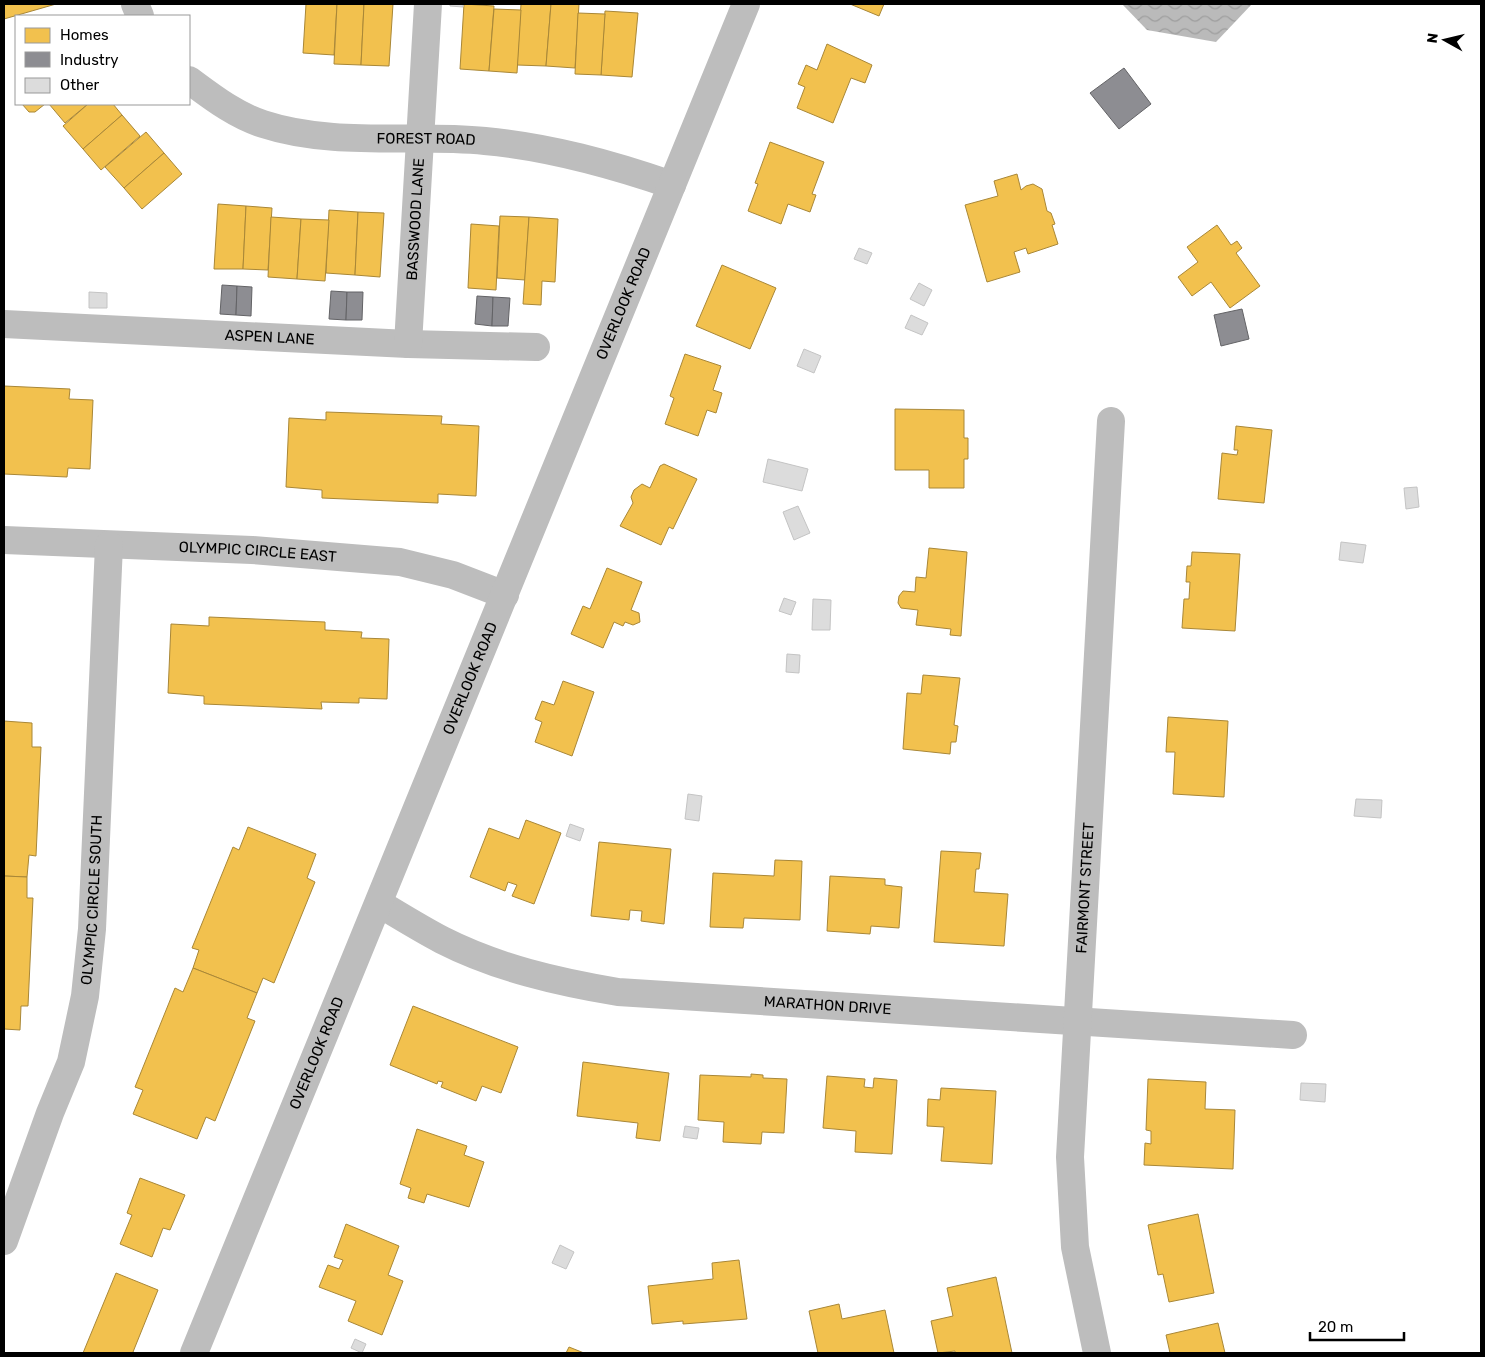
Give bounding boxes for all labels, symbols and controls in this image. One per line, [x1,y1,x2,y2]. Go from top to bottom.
legend [15,15,190,105]
north arrow [1420,15,1470,65]
text: Homes [60,26,109,44]
text: N [1424,32,1442,44]
text: Industry [60,51,119,69]
text: Other [60,76,100,94]
street label: FOREST ROAD [377,130,476,149]
street label: BASSWOOD LANE [403,157,428,281]
street label: OVERLOOK ROAD [592,245,655,362]
street label: ASPEN LANE [224,326,315,348]
street label: OLYMPIC CIRCLE EAST [178,538,338,566]
street label: OVERLOOK ROAD [439,619,501,737]
street label: OLYMPIC CIRCLE SOUTH [77,814,106,986]
street label: FAIRMONT STREET [1072,821,1098,954]
street label: MARATHON DRIVE [763,992,892,1018]
street label: OVERLOOK ROAD [286,994,348,1112]
scale bar [1310,1310,1404,1342]
text: 20 m [1318,1318,1353,1336]

